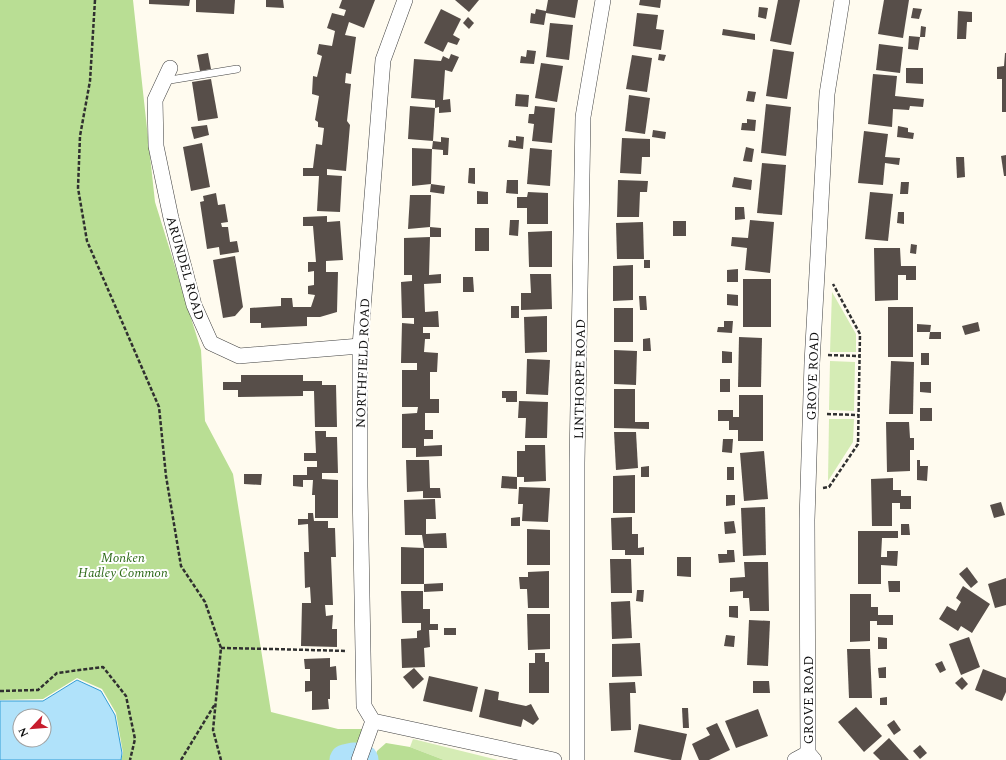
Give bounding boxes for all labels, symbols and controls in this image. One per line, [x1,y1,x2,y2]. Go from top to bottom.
street label: ARUNDEL ROAD [161,214,209,323]
street label: NORTHFIELD ROAD [351,298,375,428]
street label: LINTHORPE ROAD [569,319,591,439]
street label: GROVE ROAD [801,331,825,421]
park label: Monken Hadley Common [78,548,168,583]
street label: GROVE ROAD [799,656,819,744]
north arrow [12,708,52,748]
text: N [14,724,33,740]

